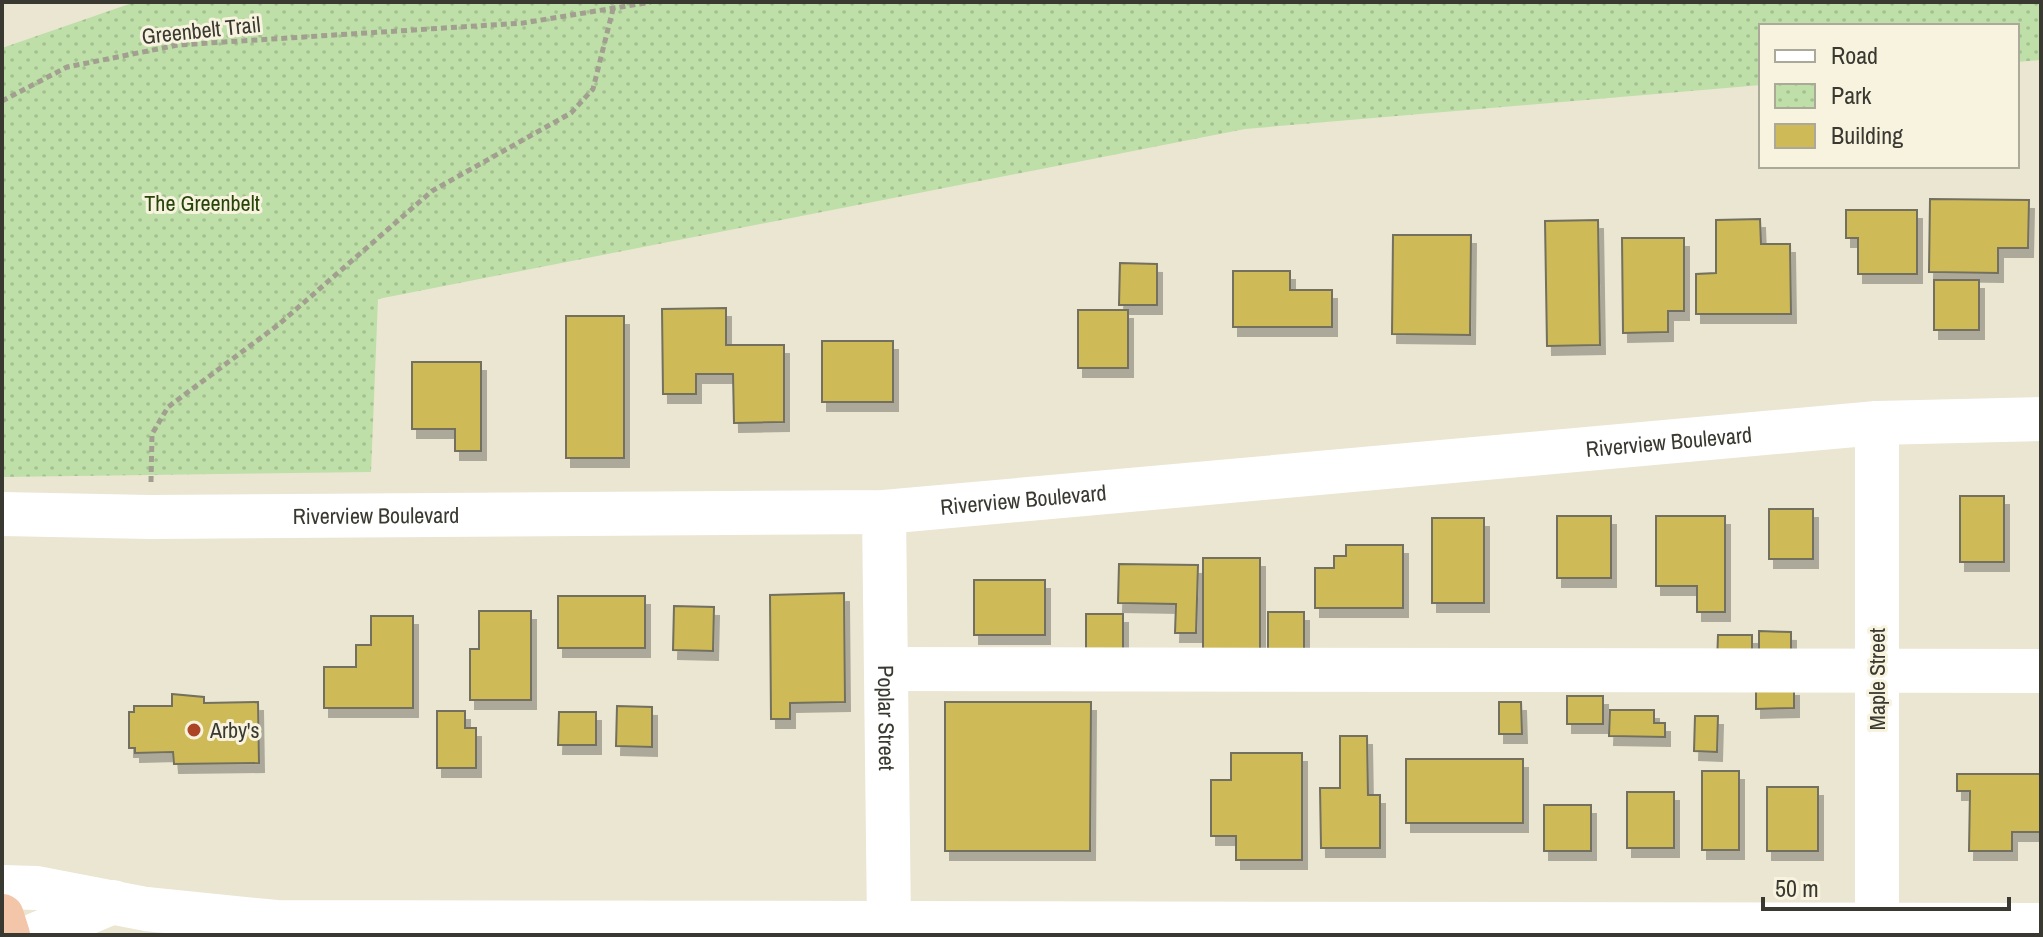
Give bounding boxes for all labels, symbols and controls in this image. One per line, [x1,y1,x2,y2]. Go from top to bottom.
street label: Greenbelt Trail [140,9,262,51]
legend [1759,24,2019,168]
text: Road [1831,39,1878,71]
text: Park [1831,79,1872,111]
text: Building [1831,119,1903,151]
park label: The Greenbelt [144,188,260,218]
street label: Riverview Boulevard [1584,419,1753,464]
street label: Riverview Boulevard [939,477,1108,522]
street label: Riverview Boulevard [293,500,459,531]
street label: Maple Street [1862,628,1892,730]
street label: Poplar Street [871,665,902,771]
place label: Arby's [209,715,260,745]
marker: Arby's [185,721,203,739]
scale bar [1763,861,2009,911]
text: 50 m [1775,872,1819,904]

